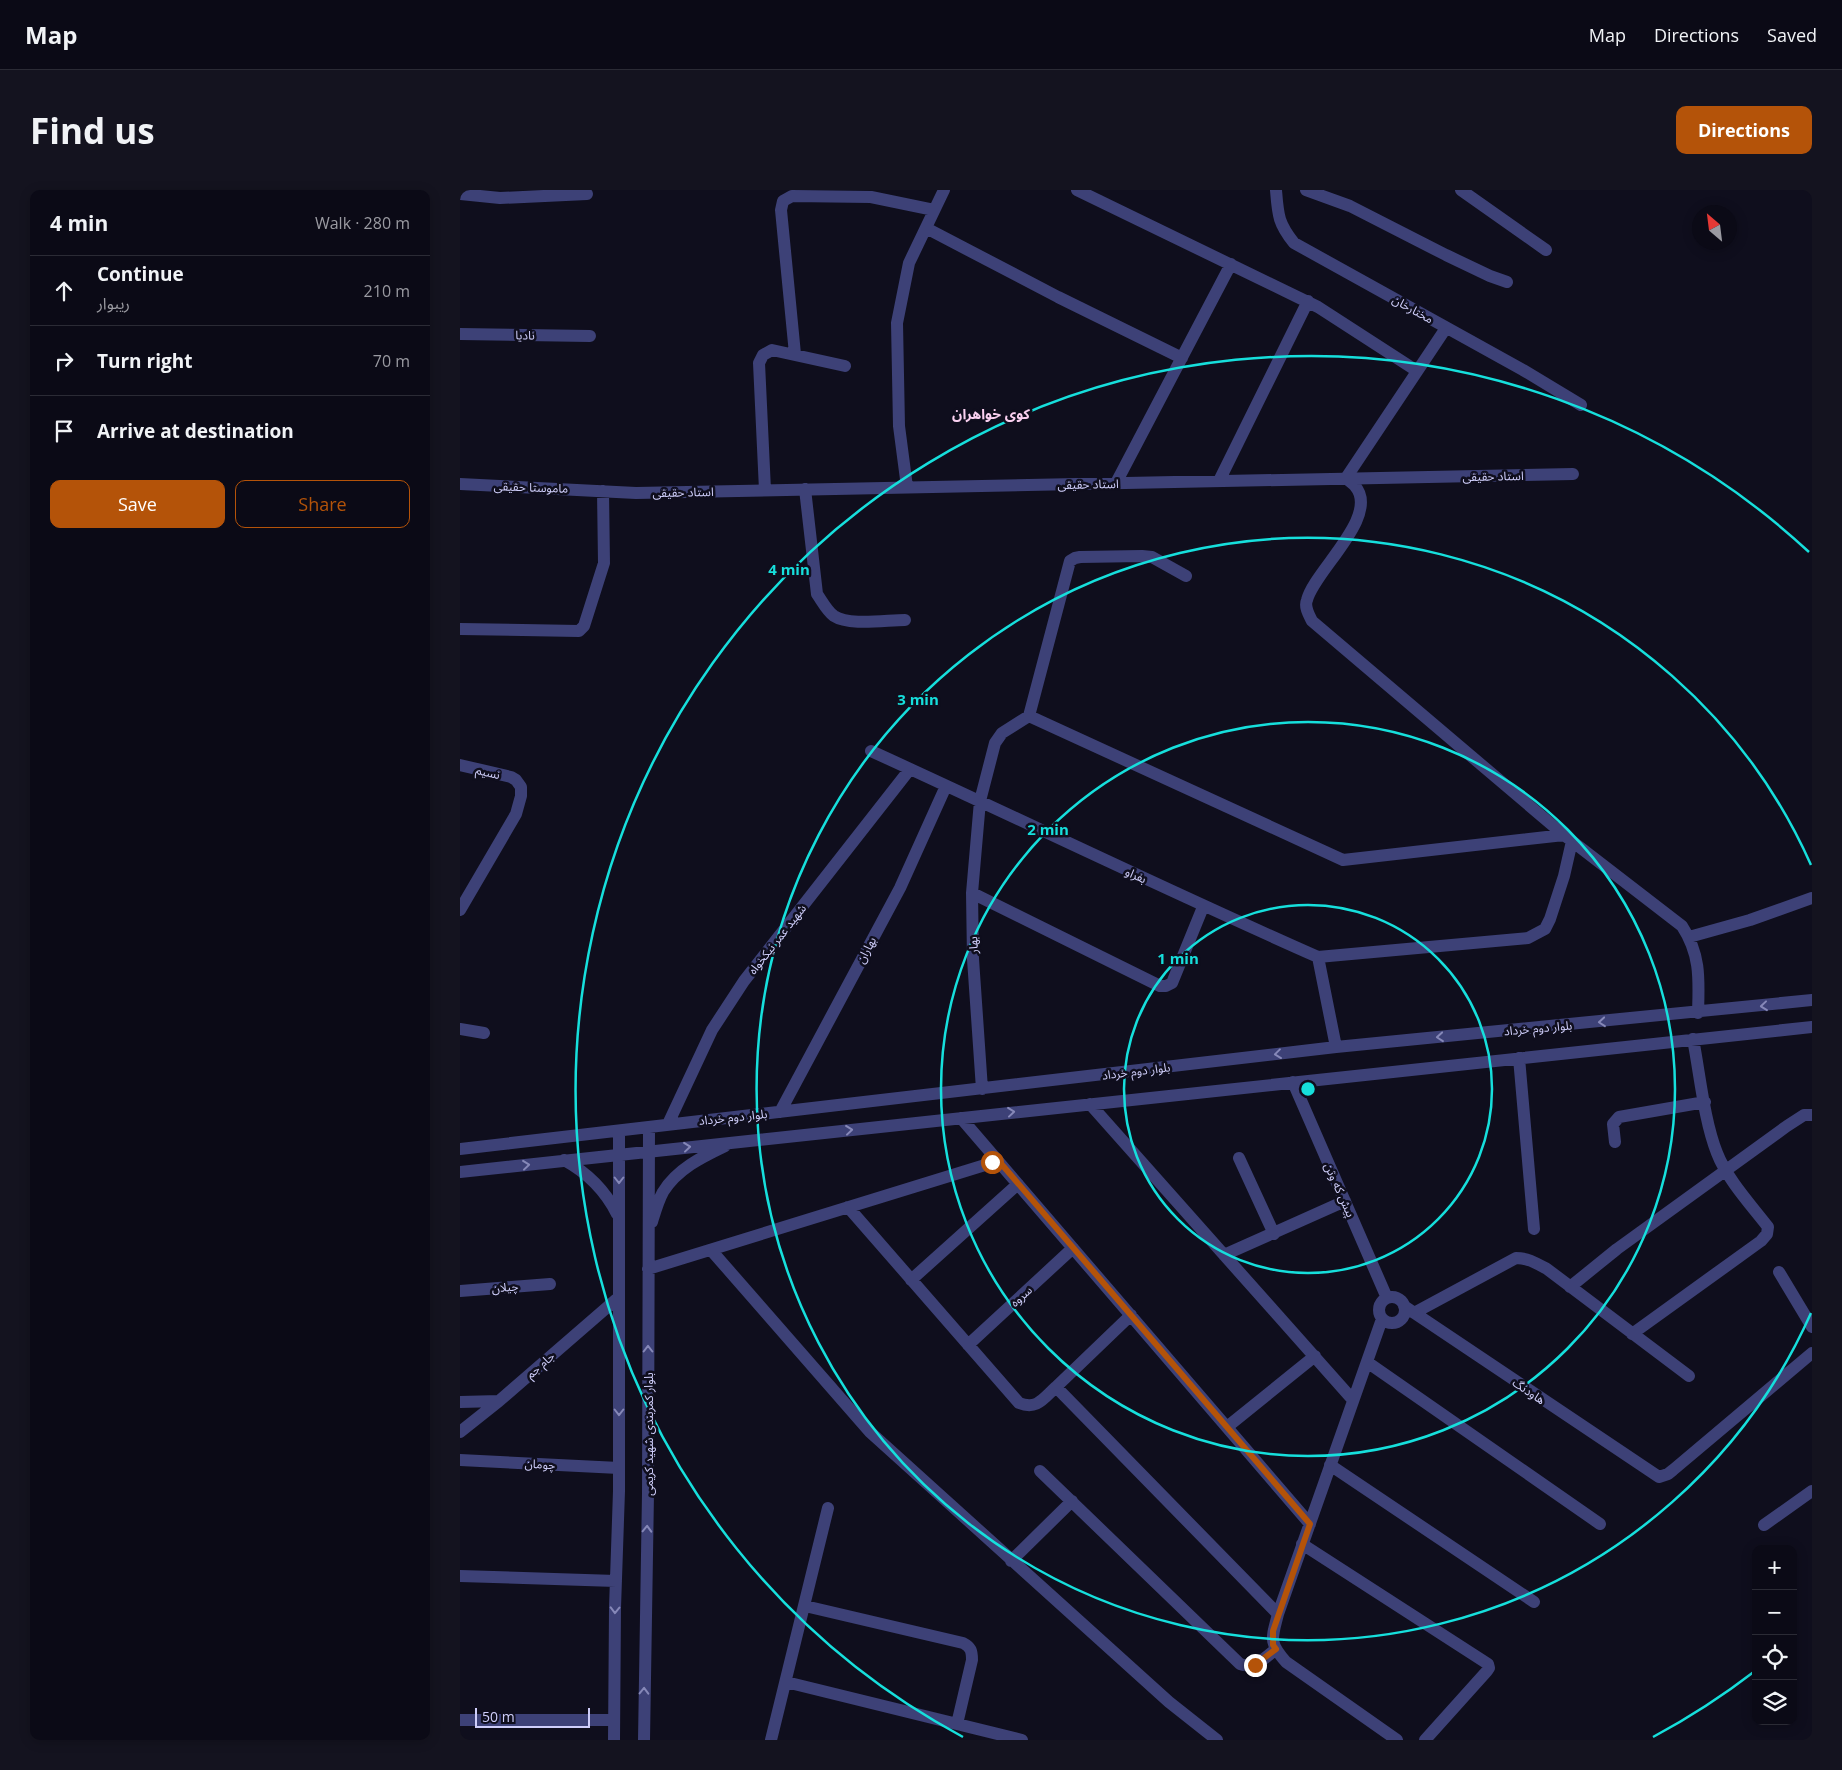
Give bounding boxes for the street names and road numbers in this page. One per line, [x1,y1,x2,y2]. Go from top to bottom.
street label: مختارخان [1389,291,1437,327]
street label: نادیا [515,326,535,344]
street label: استاد حقیقی [1462,467,1524,485]
street label: استاد حقیقی [1057,475,1119,493]
street label: ماموستا حقیقی [493,477,569,497]
street label: استاد حقیقی [652,483,714,501]
street label: نسیم [474,761,502,784]
street label: بفراو [1123,863,1149,887]
street label: شهید عمر نیکخواه [744,900,810,978]
street label: بهاران [852,934,880,966]
street label: بهار [964,936,982,955]
street label: بلوار دوم خرداد [1503,1017,1573,1040]
street label: بلوار دوم خرداد [1101,1058,1171,1085]
street label: بلوار دوم خرداد [698,1105,768,1130]
street label: پیش که وتن [1320,1160,1360,1220]
street label: چیلان [491,1277,519,1297]
street label: سروه [1006,1282,1036,1310]
street label: جام جم [522,1348,559,1383]
street label: بلوار کمربندی شهید کریمی [640,1372,657,1496]
street label: هاودنگ [1509,1374,1549,1408]
street label: چومان [524,1455,556,1473]

